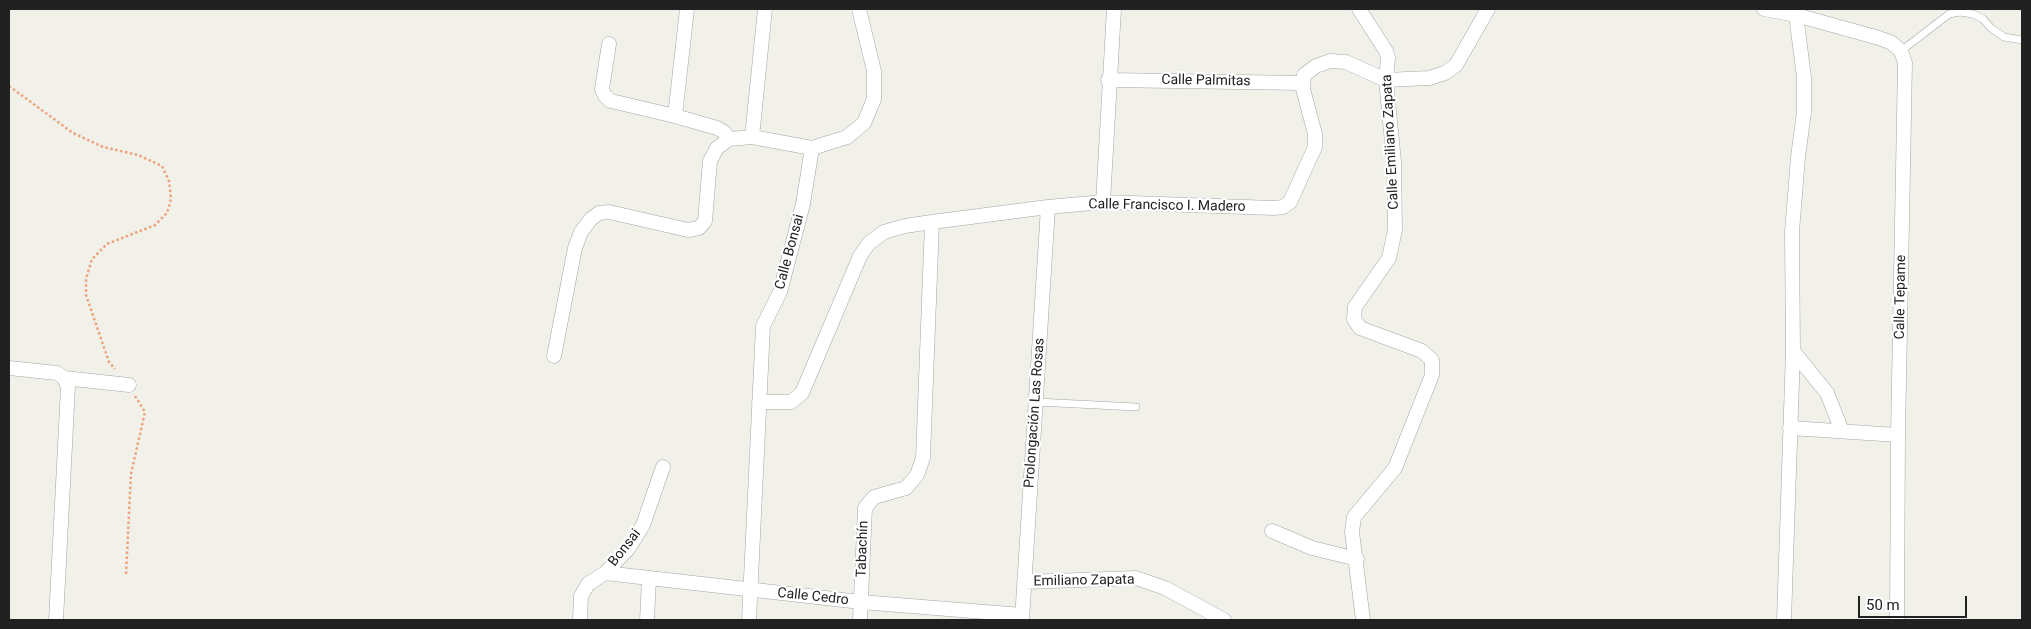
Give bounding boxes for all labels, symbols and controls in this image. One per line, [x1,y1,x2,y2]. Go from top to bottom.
street label: Calle Palmitas [1161,72,1251,90]
street label: Calle Emiliano Zapata [1379,74,1403,210]
street label: Calle Francisco I. Madero [1088,196,1246,216]
street label: Calle Bonsai [772,213,808,291]
street label: Calle Tepame [1892,255,1910,339]
street label: Prolongación Las Rosas [1021,337,1049,489]
street label: Tabachín [854,520,872,578]
street label: Bonsai [605,526,645,570]
street label: Emiliano Zapata [1033,572,1135,590]
street label: Calle Cedro [777,585,849,609]
scale bar [1861,586,1970,618]
text: 50 m [1866,596,1900,614]

